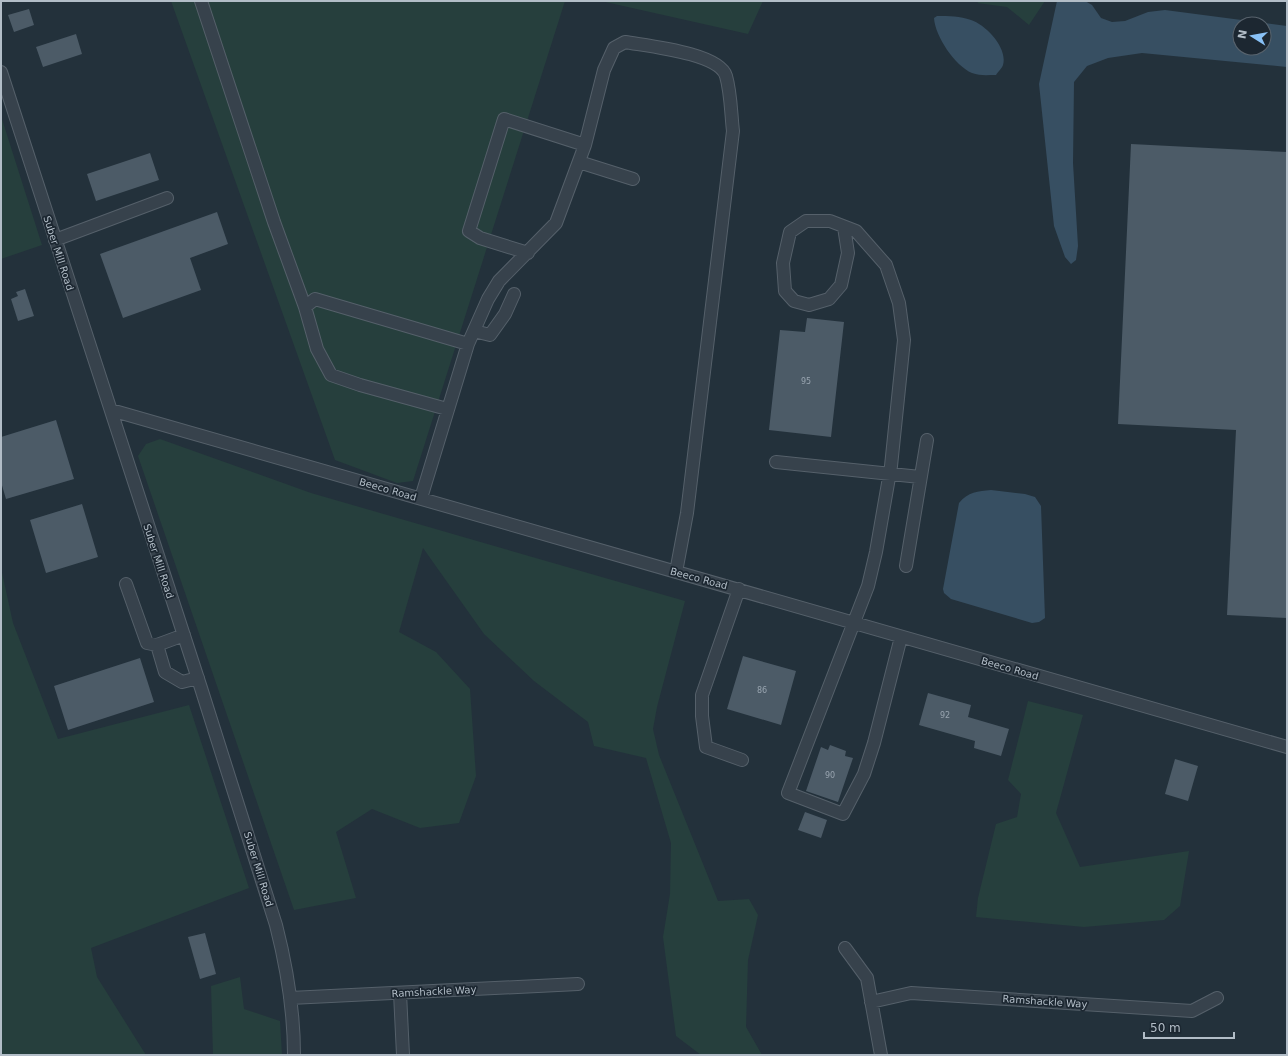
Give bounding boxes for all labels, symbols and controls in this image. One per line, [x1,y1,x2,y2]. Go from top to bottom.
north arrow [1232,16,1272,56]
text: N [1235,28,1250,40]
street label: Suber Mill Road [41,214,76,292]
house number: 95 [801,377,811,386]
street label: Beeco Road [358,476,418,503]
street label: Suber Mill Road [141,522,176,600]
street label: Beeco Road [669,566,729,591]
street label: Beeco Road [980,655,1040,682]
house number: 86 [757,686,767,695]
house number: 92 [940,711,950,720]
house number: 90 [825,771,835,780]
street label: Suber Mill Road [242,830,275,908]
street label: Ramshackle Way [391,984,477,999]
street label: Ramshackle Way [1002,993,1088,1010]
scale bar [1144,1014,1234,1040]
text: 50 m [1150,1021,1181,1035]

